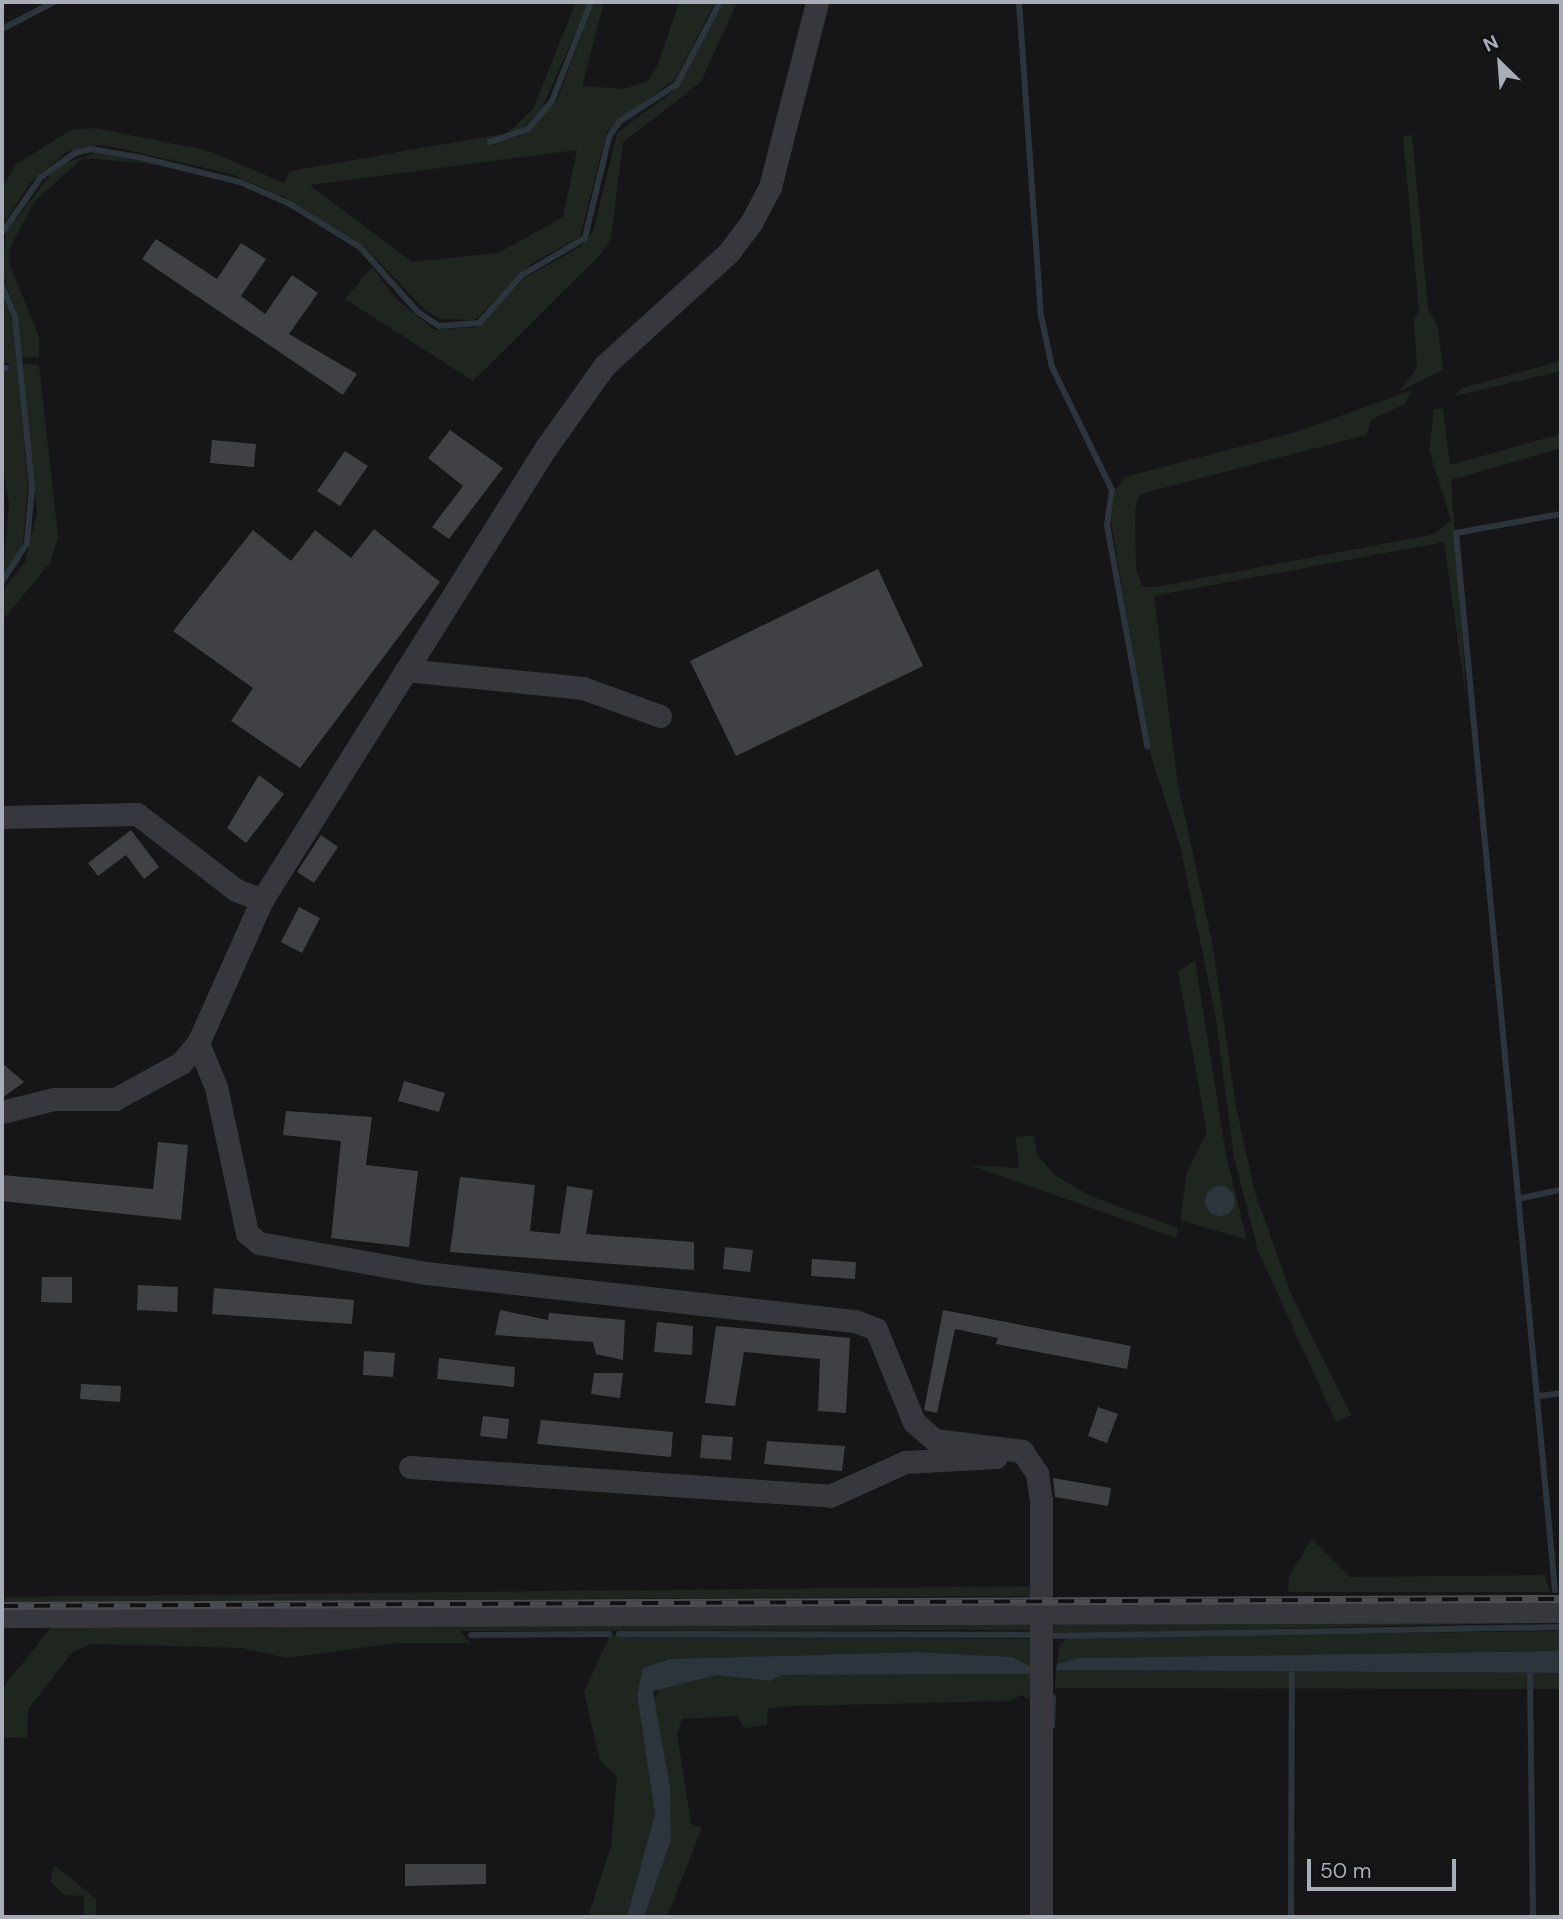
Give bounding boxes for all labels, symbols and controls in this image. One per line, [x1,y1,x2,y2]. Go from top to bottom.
north arrow [1465,28,1535,98]
text: N [1479,29,1502,58]
scale bar [1311,1846,1460,1890]
text: 50 m [1320,1857,1371,1885]

